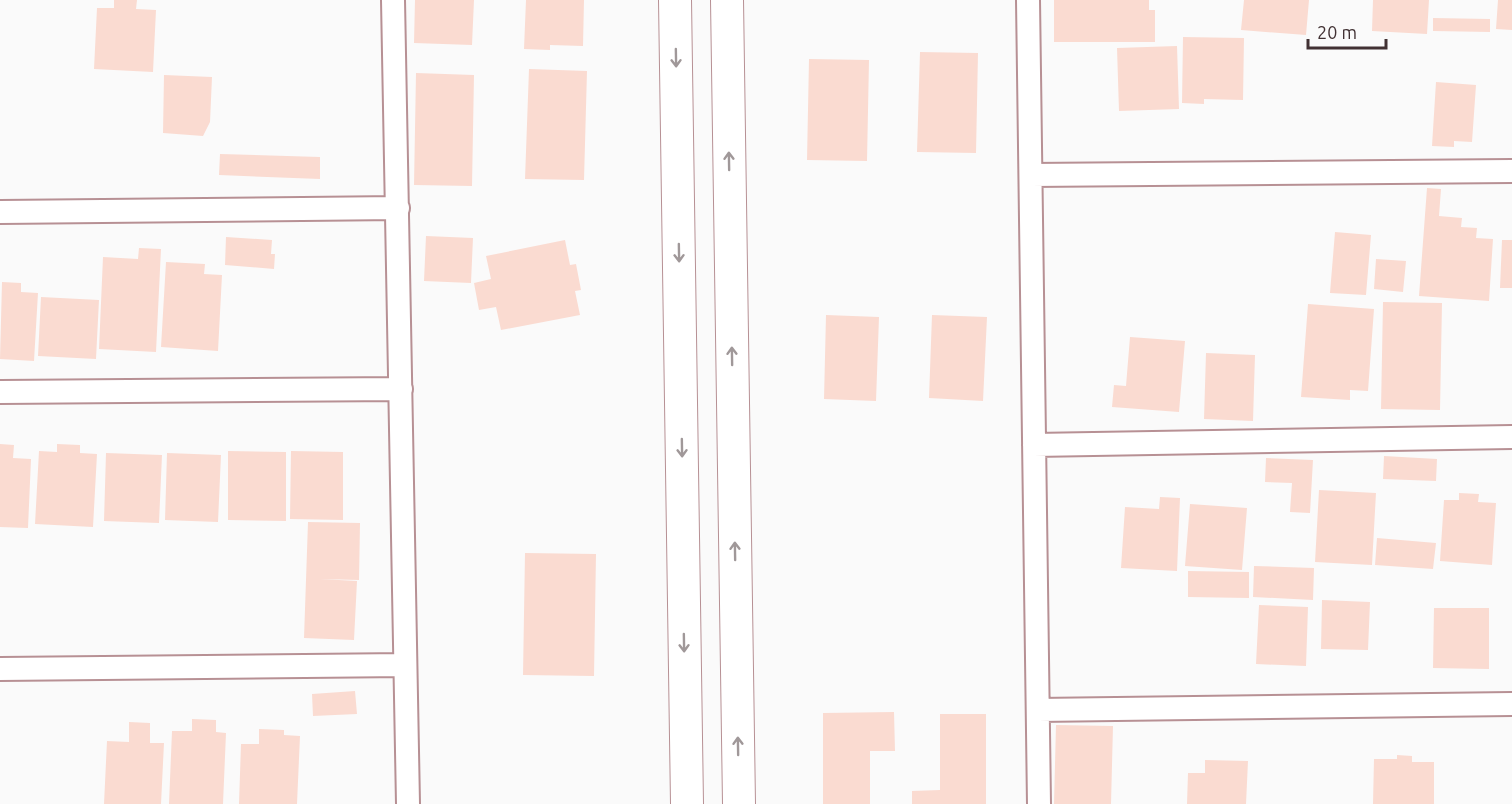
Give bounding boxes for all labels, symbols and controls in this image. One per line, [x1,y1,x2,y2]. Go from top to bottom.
scale bar [1308,12,1386,50]
text: 20 m [1317,22,1357,42]
one-way arrow [670,48,682,68]
one-way arrow [723,151,735,171]
one-way arrow [673,243,685,263]
one-way arrow [726,346,738,366]
one-way arrow [676,438,687,458]
one-way arrow [729,541,741,561]
one-way arrow [679,633,690,653]
one-way arrow [732,736,744,756]

